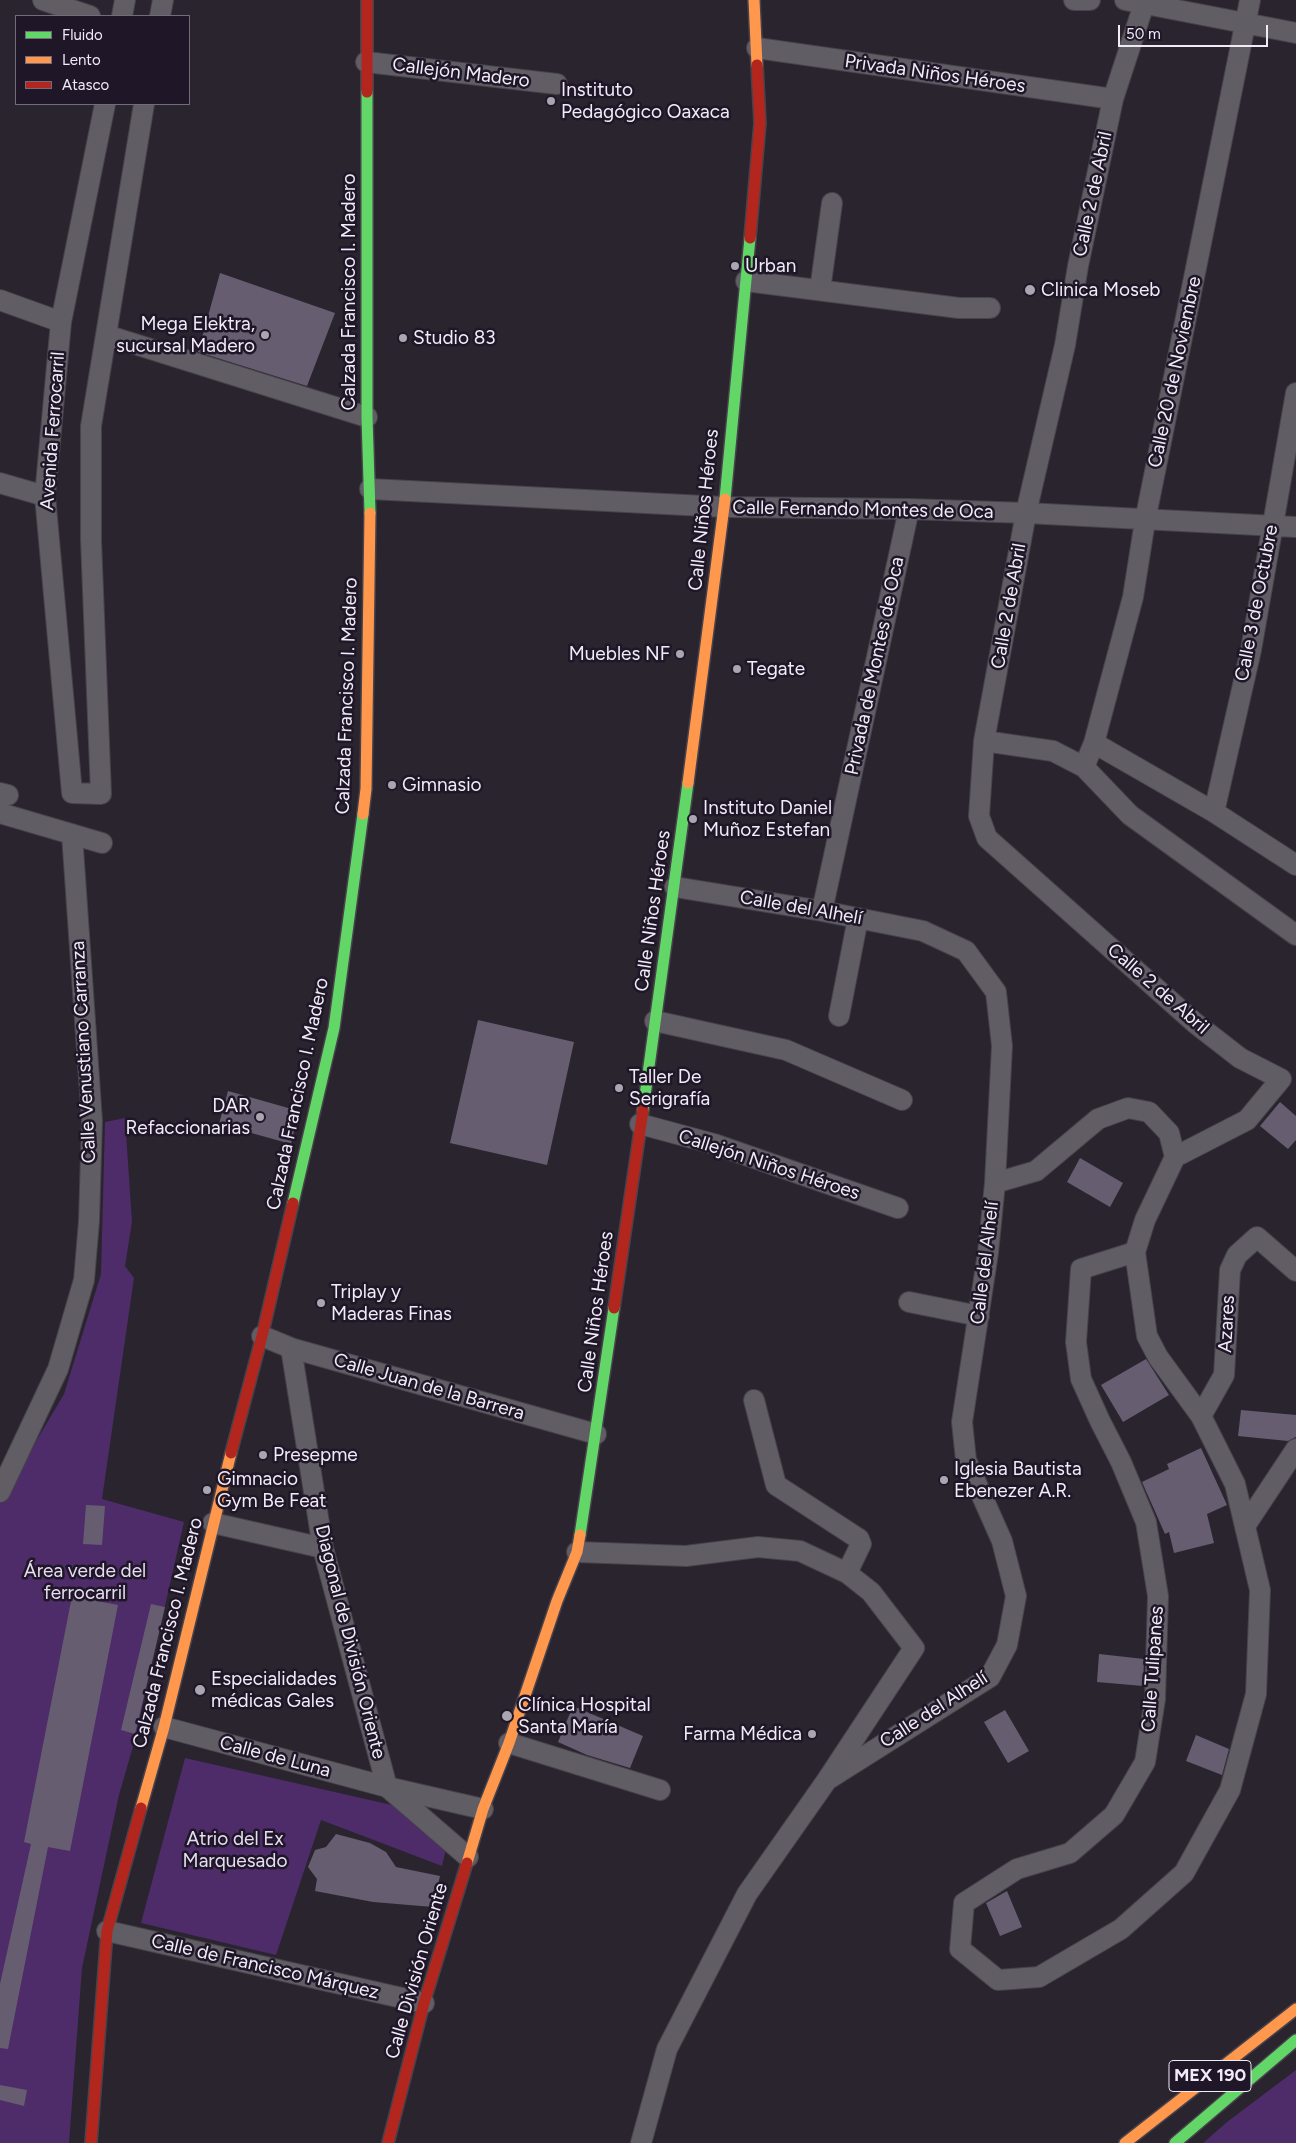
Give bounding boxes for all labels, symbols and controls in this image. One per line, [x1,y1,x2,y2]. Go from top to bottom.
legend [15,15,190,105]
scale bar [1121,15,1271,47]
text: 50 m [1126,25,1161,43]
text: Fluido [62,26,103,44]
street label: Privada Niños Héroes [843,50,1027,98]
text: Lento [62,51,101,69]
street label: Callejón Madero [391,53,531,93]
text: Atasco [62,76,109,94]
place label: Instituto Pedagógico Oaxaca [561,79,730,123]
marker: Instituto Pedagógico Oaxaca [545,95,557,107]
street label: Calle 2 de Abril [1069,129,1117,259]
street label: Calzada Francisco I. Madero [338,174,360,410]
place label: Urban [745,255,796,277]
marker: Urban [729,260,741,272]
street label: Calle 20 de Noviembre [1144,274,1206,470]
place label: Clinica Moseb [1041,279,1160,301]
marker: Clinica Moseb [1023,283,1037,297]
place label: Mega Elektra, sucursal Madero [116,313,255,357]
place label: Studio 83 [413,327,496,349]
marker: Mega Elektra, sucursal Madero [259,329,271,341]
marker: Studio 83 [397,332,409,344]
street label: Avenida Ferrocarril [36,351,70,511]
street label: Calle Niños Héroes [684,428,724,592]
street label: Calle Fernando Montes de Oca [732,496,994,524]
street label: Calle 3 de Octubre [1231,523,1283,683]
street label: Calle 2 de Abril [987,541,1031,671]
street label: Privada de Montes de Oca [841,555,909,777]
street label: Calzada Francisco I. Madero [331,577,363,815]
place label: Muebles NF [569,643,670,665]
marker: Muebles NF [674,648,686,660]
place label: Tegate [747,658,805,680]
marker: Tegate [731,663,743,675]
place label: Gimnasio [402,774,482,796]
marker: Gimnasio [386,779,398,791]
place label: Instituto Daniel Muñoz Estefan [703,797,832,841]
marker: Instituto Daniel Muñoz Estefan [687,813,699,825]
street label: Calle Niños Héroes [630,829,676,993]
street label: Calle del Alhelí [738,886,864,930]
street label: Calle 2 de Abril [1102,939,1214,1039]
street label: Calle Venustiano Carranza [67,940,101,1164]
street label: Calzada Francisco I. Madero [262,976,334,1212]
place label: Taller De Serigrafía [629,1066,710,1110]
marker: Taller De Serigrafía [613,1082,625,1094]
place label: DAR Refaccionarias [125,1095,250,1139]
marker: DAR Refaccionarias [254,1111,266,1123]
street label: Callejón Niños Héroes [676,1125,862,1205]
street label: Calle del Alhelí [966,1200,1004,1326]
street label: Calle Niños Héroes [573,1230,619,1394]
place label: Triplay y Maderas Finas [331,1281,452,1325]
street label: Azares [1214,1295,1240,1353]
marker: Triplay y Maderas Finas [315,1297,327,1309]
street label: Calle Juan de la Barrera [331,1349,527,1425]
place label: Presepme [273,1444,358,1466]
marker: Presepme [257,1449,269,1461]
place label: Iglesia Bautista Ebenezer A.R. [954,1458,1082,1502]
place label: Gimnacio Gym Be Feat [217,1468,326,1512]
marker: Iglesia Bautista Ebenezer A.R. [938,1474,950,1486]
marker: Gimnacio Gym Be Feat [201,1484,213,1496]
street label: Calzada Francisco I. Madero [128,1515,208,1751]
street label: Diagonal de División Oriente [310,1523,390,1761]
park label: Área verde del ferrocarril [24,1560,146,1604]
street label: Calle Tulipanes [1137,1605,1169,1733]
street label: Calle del Alhelí [876,1667,992,1753]
place label: Especialidades médicas Gales [211,1668,337,1712]
marker: Especialidades médicas Gales [193,1683,207,1697]
place label: Clínica Hospital Santa María [518,1694,651,1738]
marker: Clínica Hospital Santa María [500,1709,514,1723]
place label: Farma Médica [683,1723,802,1745]
marker: Farma Médica [806,1728,818,1740]
street label: Calle de Luna [217,1731,333,1783]
park label: Atrio del Ex Marquesado [183,1828,287,1872]
street label: Calle División Oriente [381,1880,453,2062]
street label: Calle de Francisco Márquez [149,1930,381,2004]
road number: MEX 190 [1169,2060,1251,2092]

